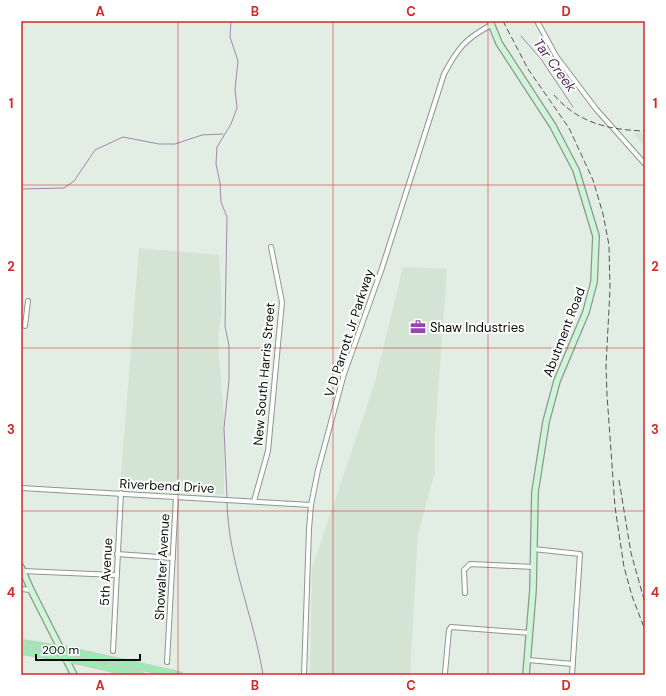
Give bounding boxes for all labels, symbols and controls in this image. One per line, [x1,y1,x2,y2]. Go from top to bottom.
text: A [95,3,105,20]
text: B [251,3,259,20]
text: C [406,3,416,20]
text: D [561,3,571,20]
water label: Tar Creek [530,35,581,96]
text: 1 [9,95,13,112]
text: 1 [653,95,657,112]
text: 2 [7,258,15,275]
text: 2 [651,258,659,275]
street label: V D Parrott Jr Parkway [320,267,378,399]
street label: Abutment Road [539,285,589,379]
street label: New South Harris Street [249,302,279,446]
office icon: Shaw Industries [409,318,427,336]
place label: Shaw Industries [430,319,525,336]
text: 3 [7,421,15,438]
text: 3 [651,421,659,438]
street label: Riverbend Drive [119,475,215,497]
street label: Showalter Avenue [151,513,173,621]
street label: 5th Avenue [96,538,116,606]
text: 4 [7,584,15,601]
text: 4 [651,584,659,601]
scale bar [36,636,140,662]
text: 200 m [42,642,79,658]
text: A [95,677,105,694]
text: B [251,677,259,694]
text: C [406,677,416,694]
text: D [561,677,571,694]

